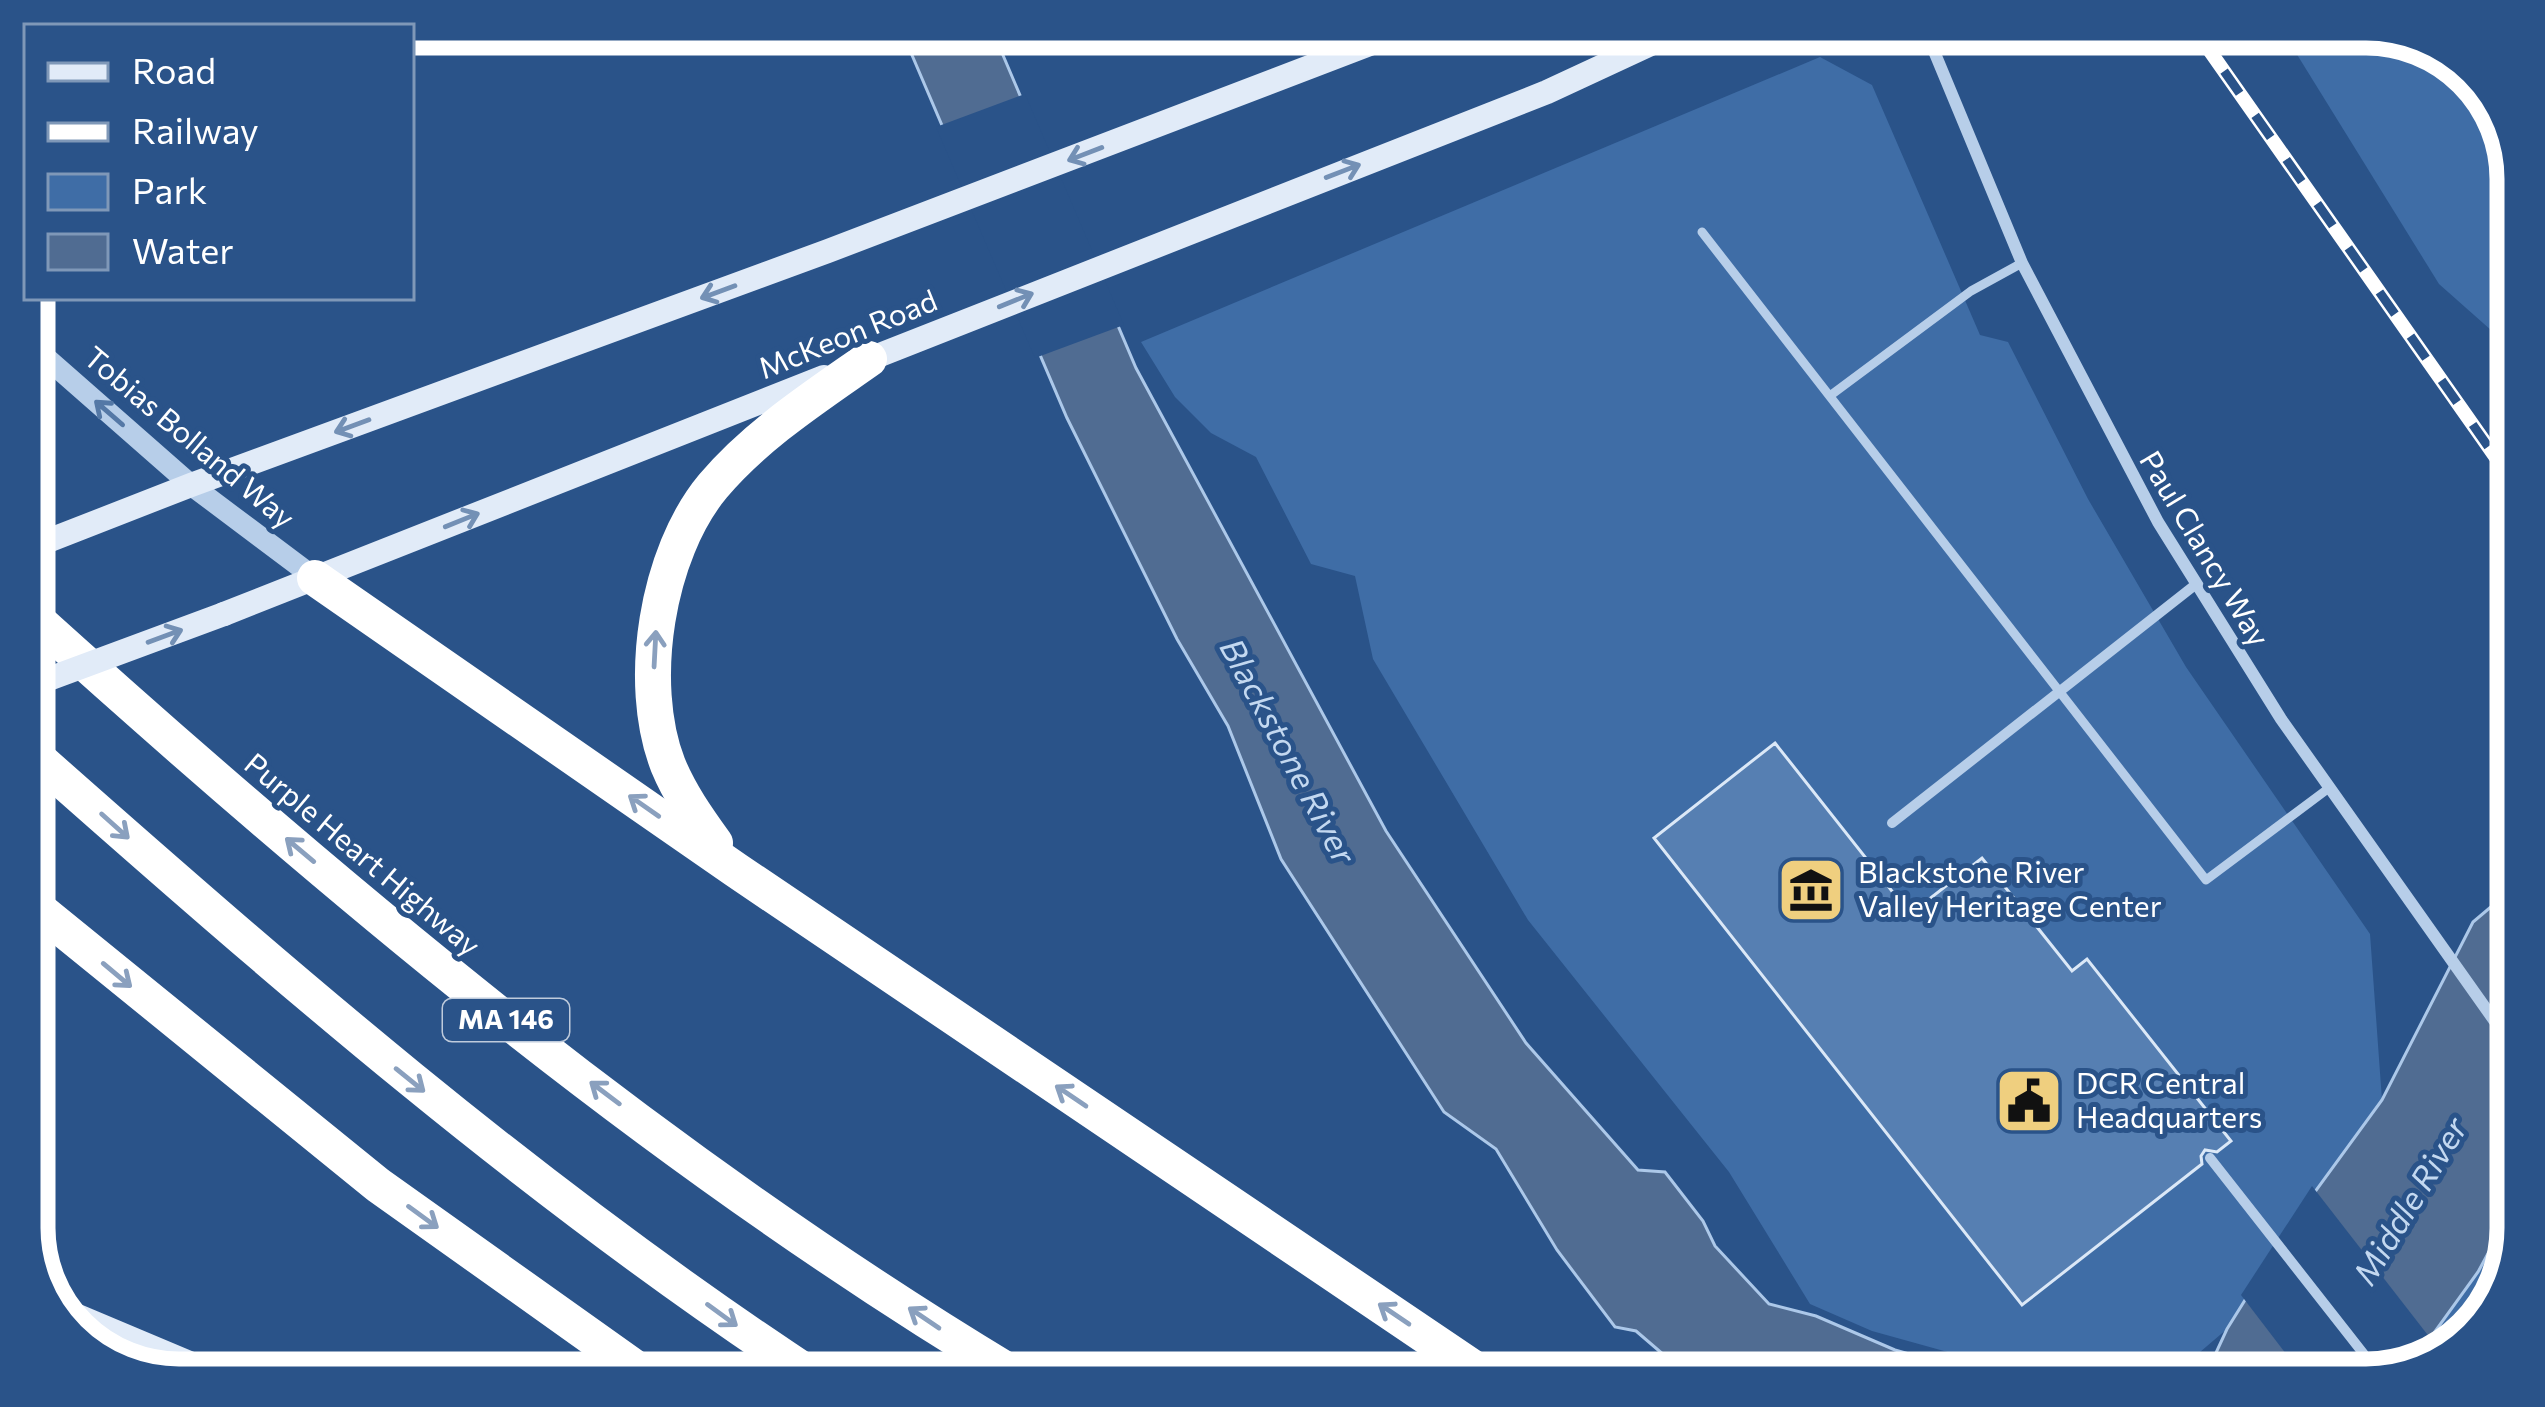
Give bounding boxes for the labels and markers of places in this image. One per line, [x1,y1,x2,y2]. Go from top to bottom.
place label: Blackstone River Valley Heritage Center [1858,852,2162,923]
museum icon: Blackstone River Valley Heritage Center [1776,855,1846,925]
place label: DCR Central Headquarters [2076,1063,2262,1134]
public building icon: DCR Central Headquarters [1994,1066,2064,1136]

